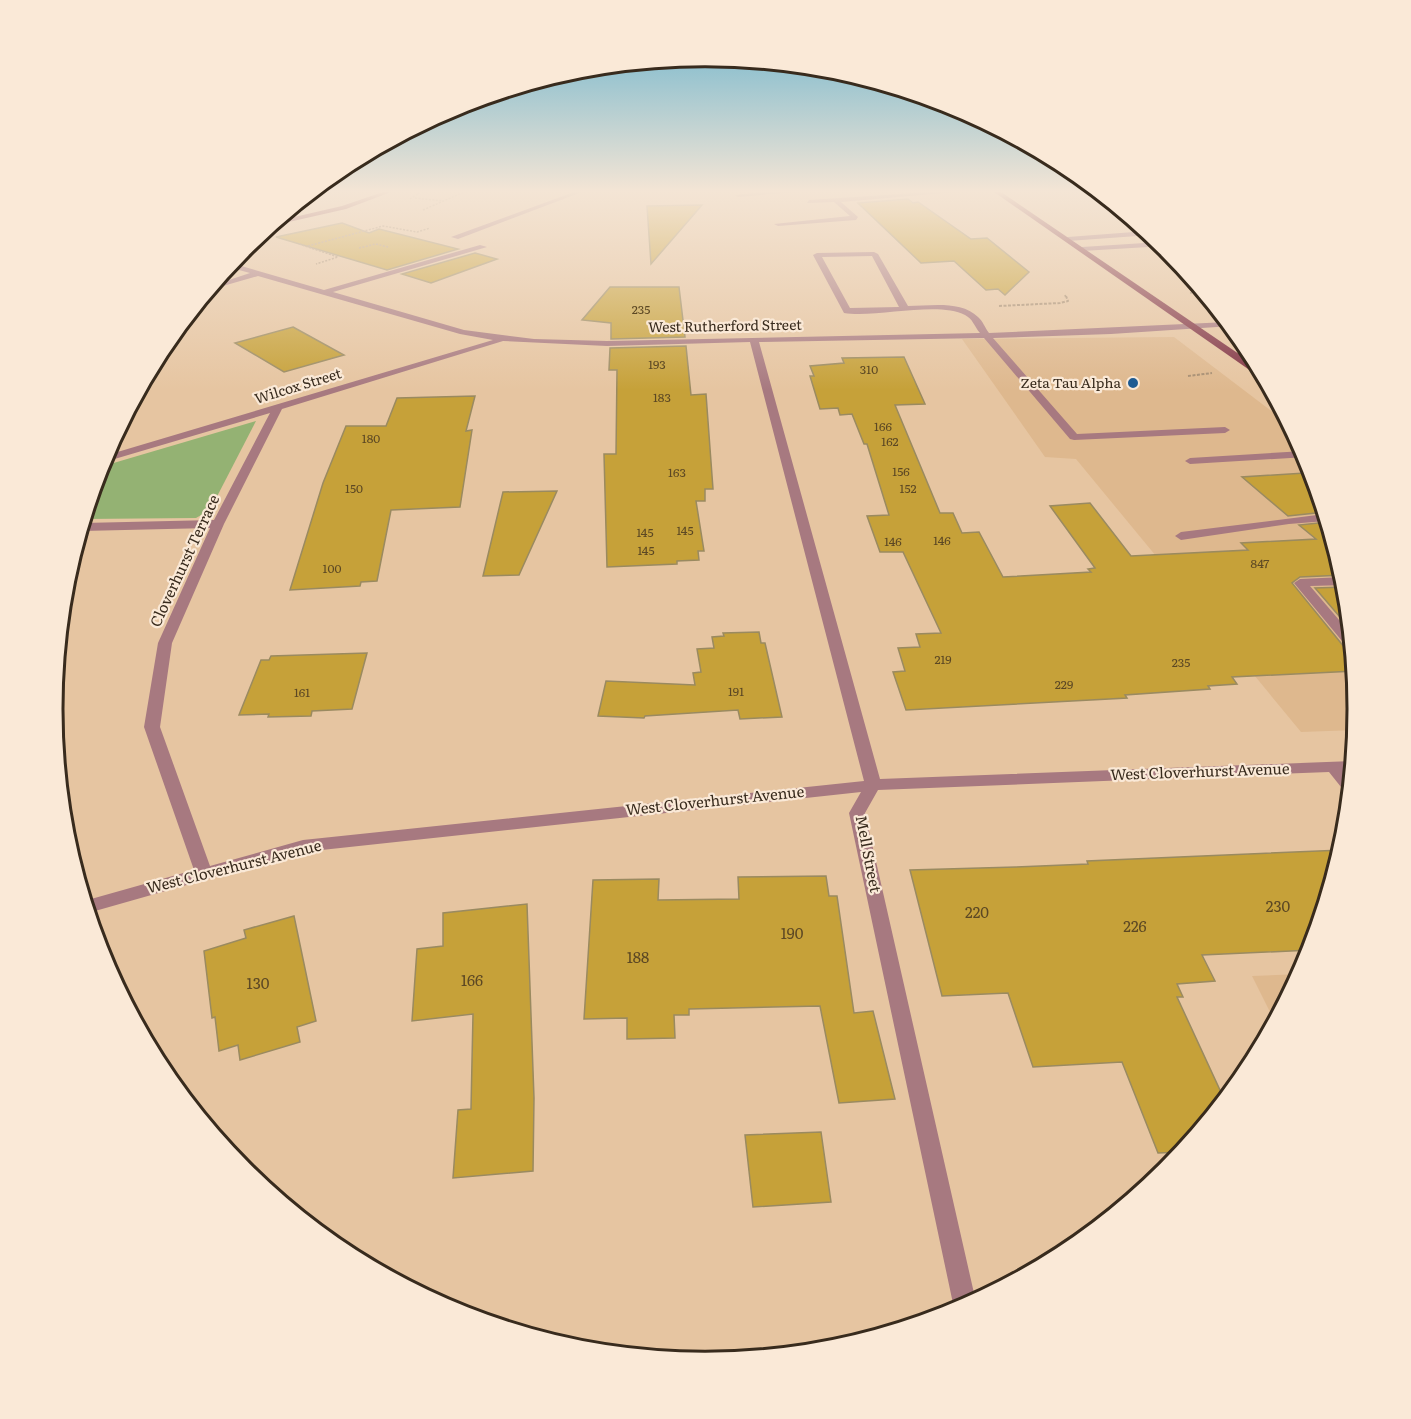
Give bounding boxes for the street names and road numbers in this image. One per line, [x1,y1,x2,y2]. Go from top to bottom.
street label: West Rutherford Street [648,314,802,336]
street label: Wilcox Street [252,362,344,408]
street label: Cloverhurst Terrace [143,490,224,630]
street label: West Cloverhurst Avenue [1110,756,1290,785]
street label: West Cloverhurst Avenue [624,779,806,820]
street label: Mell Street [851,813,888,894]
street label: West Cloverhurst Avenue [144,833,324,898]

